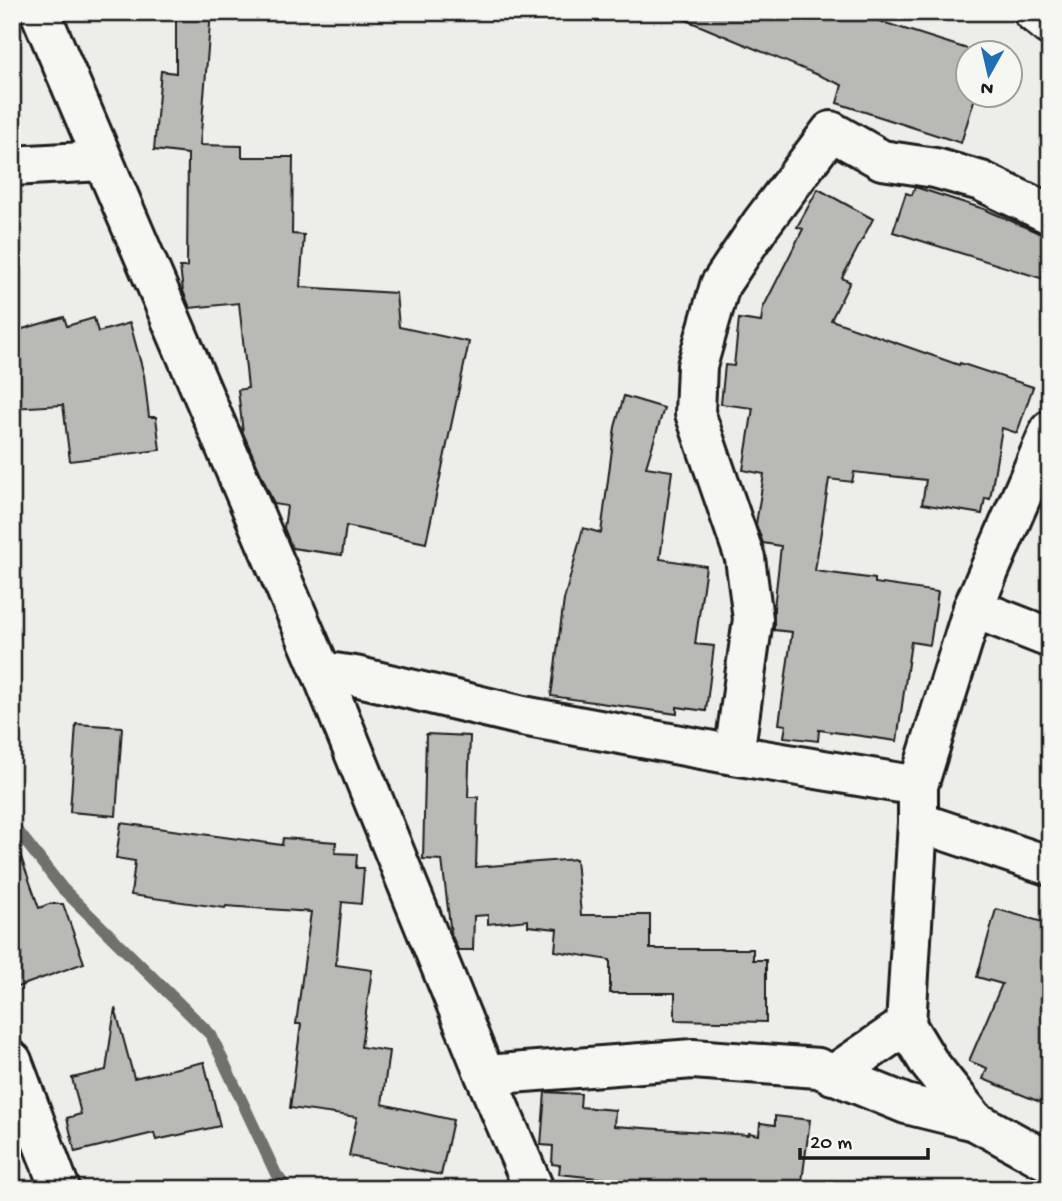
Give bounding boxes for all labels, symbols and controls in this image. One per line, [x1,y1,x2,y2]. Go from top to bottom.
north arrow [954,38,1024,108]
text: N [979,75,995,100]
scale bar [800,1117,927,1161]
text: 20 m [810,1132,852,1157]

